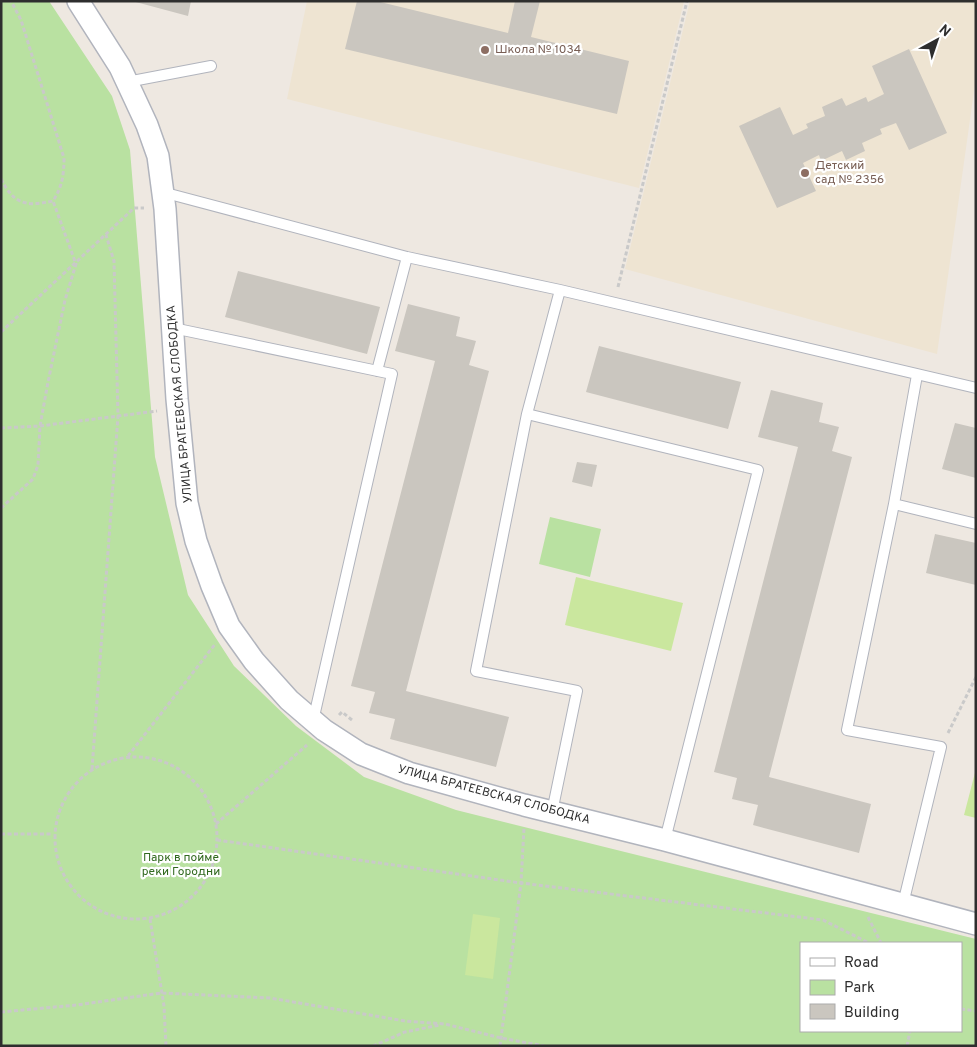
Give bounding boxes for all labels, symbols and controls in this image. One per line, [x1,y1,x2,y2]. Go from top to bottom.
north arrow [912,15,962,65]
text: N [935,21,954,41]
place label: Школа № 1034 [495,42,581,58]
marker: Школа № 1034 [479,44,491,56]
place label: Детский сад № 2356 [815,158,884,188]
marker: Детский сад № 2356 [799,167,811,179]
street label: УЛИЦА БРАТЕЕВСКАЯ СЛОБОДКА [163,304,197,504]
street label: УЛИЦА БРАТЕЕВСКАЯ СЛОБОДКА [396,762,592,828]
park label: Парк в пойме реки Городни [142,850,220,880]
legend [800,942,962,1032]
text: Road [844,954,879,973]
text: Park [844,979,875,998]
text: Building [844,1004,899,1023]

